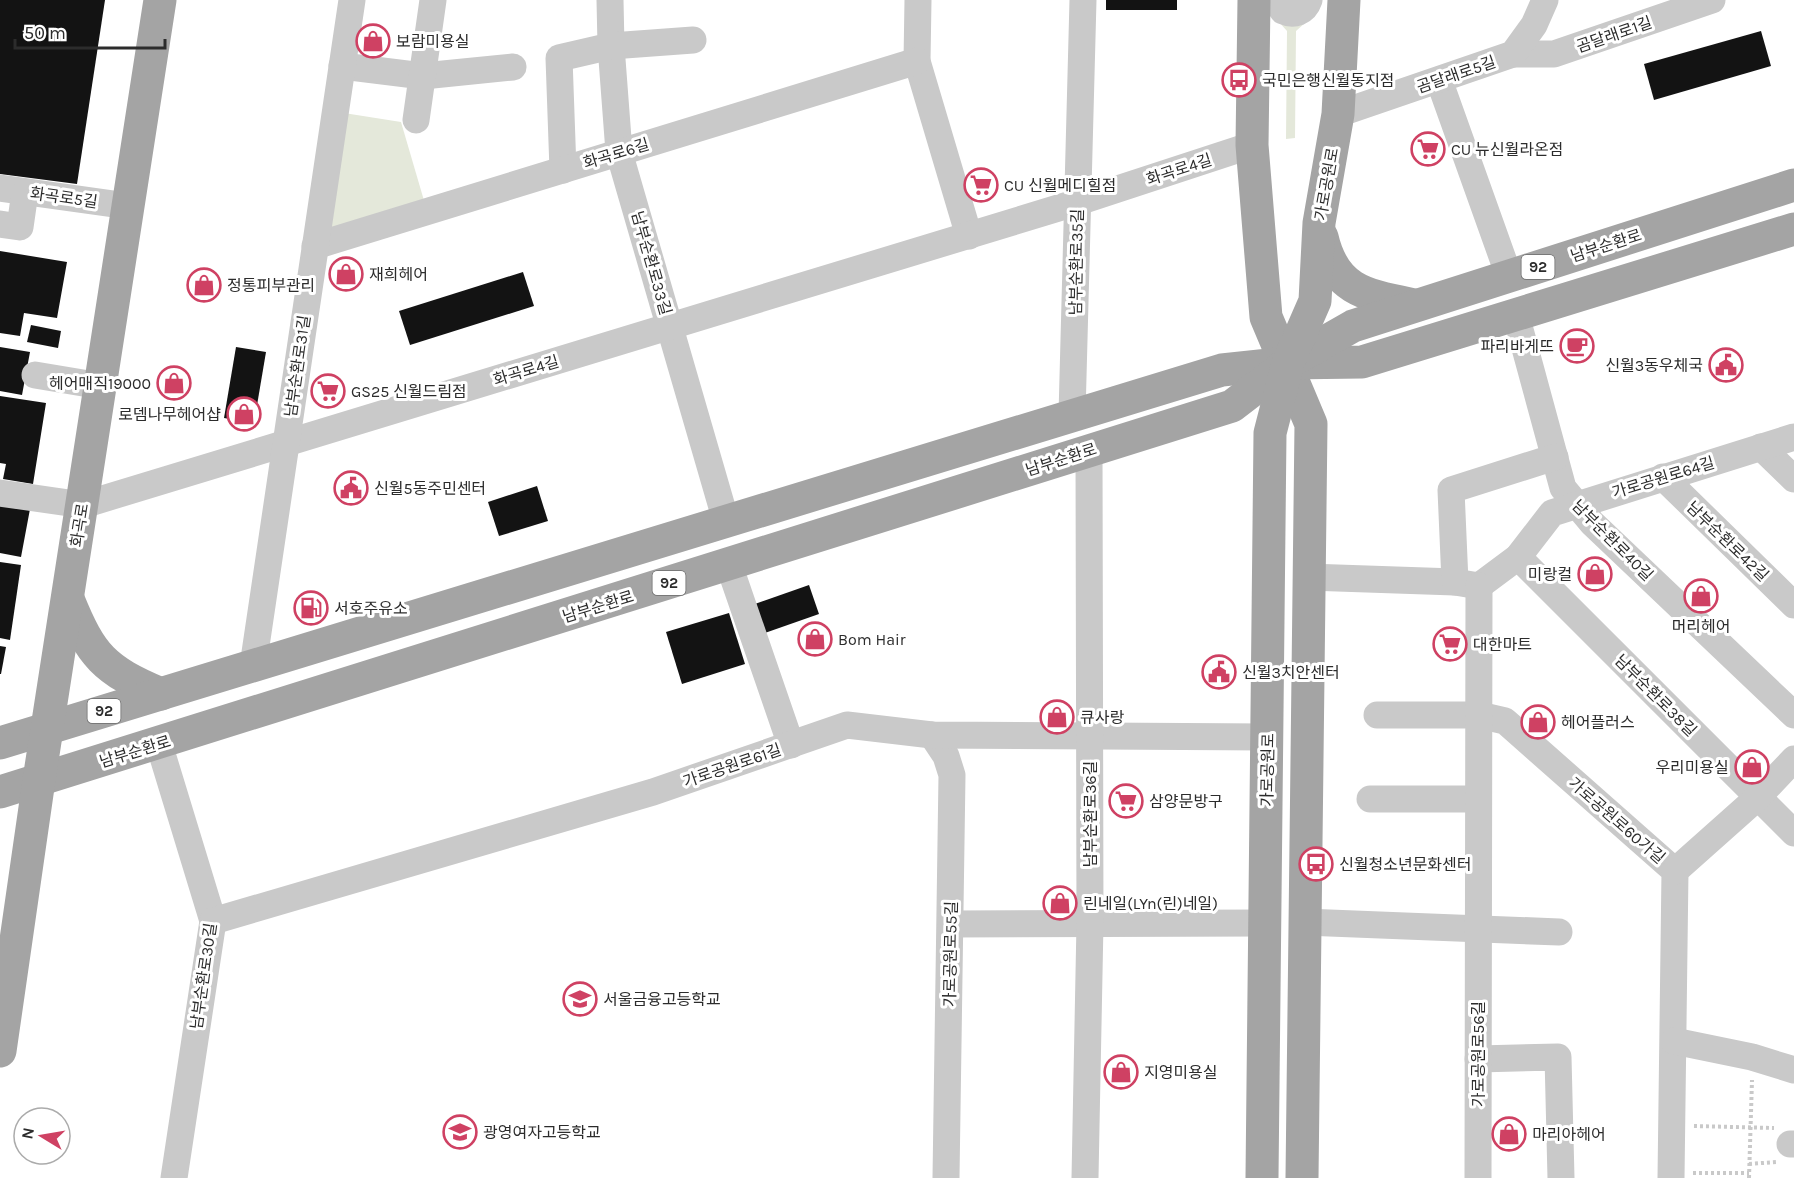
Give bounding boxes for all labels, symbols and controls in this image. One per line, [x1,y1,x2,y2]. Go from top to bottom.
scale bar [15,12,165,50]
street label: 곰달래로1길 [1574,13,1655,56]
text: 50 m [24,22,66,44]
shop icon: 보람미용실 [355,23,391,59]
place label: 보람미용실 [396,32,470,51]
street label: 곰달래로5길 [1414,52,1498,97]
bus stop icon: 국민은행신월동지점 [1221,62,1257,98]
place label: 국민은행신월동지점 [1262,71,1394,90]
supermarket icon: CU 뉴신월라온점 [1410,131,1446,167]
street label: 화곡로6길 [581,134,651,173]
place label: CU 뉴신월라온점 [1451,140,1563,159]
street label: 가로공원로 [1311,146,1342,222]
street label: 화곡로4길 [1144,150,1214,189]
supermarket icon: CU 신월메디힐점 [963,167,999,203]
place label: CU 신월메디힐점 [1004,176,1116,195]
street label: 화곡로5길 [29,183,99,212]
street label: 남부순환로35길 [1066,208,1087,316]
street label: 남부순환로33길 [628,209,675,317]
street label: 남부순환로 [1568,225,1644,266]
road number: 92 [1522,255,1554,279]
shop icon: 재희헤어 [328,256,364,292]
place label: 재희헤어 [369,265,428,284]
shop icon: 정통피부관리 [186,267,222,303]
place label: 정통피부관리 [227,276,315,295]
street label: 남부순환로31길 [281,314,314,418]
cafe icon: 파리바게뜨 [1559,328,1595,364]
place label: 파리바게뜨 [1480,337,1554,356]
public building icon: 신월3동우체국 [1708,347,1744,383]
street label: 화곡로4길 [491,351,561,389]
place label: 신월3동우체국 [1605,356,1703,375]
shop icon: 헤어매직19000 [156,365,192,401]
supermarket icon: GS25 신월드림점 [310,373,346,409]
place label: 헤어매직19000 [49,374,151,393]
place label: GS25 신월드림점 [351,382,467,401]
shop icon: 로뎀나무헤어샵 [226,396,262,432]
place label: 로뎀나무헤어샵 [118,405,221,424]
street label: 남부순환로 [1023,439,1099,480]
street label: 가로공원로64길 [1609,453,1717,502]
public building icon: 신월5동주민센터 [333,470,369,506]
place label: 신월5동주민센터 [374,479,486,498]
street label: 남부순환로40길 [1568,496,1657,585]
street label: 남부순환로42길 [1683,498,1773,585]
street label: 화곡로 [67,502,92,548]
shop icon: 미랑컬 [1577,556,1613,592]
place label: 미랑컬 [1528,565,1572,584]
road number: 92 [652,571,686,595]
shop icon: 머리헤어 [1683,578,1719,614]
street label: 남부순환로 [560,587,636,626]
fuel station icon: 서호주유소 [293,590,329,626]
place label: 서호주유소 [334,599,408,618]
place label: 머리헤어 [1672,617,1730,636]
shop icon: Bom Hair [797,621,833,657]
supermarket icon: 대한마트 [1432,626,1468,662]
place label: Bom Hair [838,630,906,649]
place label: 대한마트 [1473,635,1532,654]
street label: 남부순환로38길 [1611,651,1700,740]
public building icon: 신월3치안센터 [1201,654,1237,690]
place label: 신월3치안센터 [1242,663,1340,682]
road number: 92 [88,699,120,723]
shop icon: 큐사랑 [1039,699,1075,735]
shop icon: 헤어플러스 [1520,704,1556,740]
place label: 큐사랑 [1080,708,1124,727]
place label: 헤어플러스 [1561,713,1635,732]
street label: 남부순환로 [97,732,173,771]
street label: 가로공원로 [1257,733,1278,807]
street label: 가로공원로61길 [680,740,784,791]
shop icon: 우리미용실 [1734,749,1770,785]
place label: 우리미용실 [1655,758,1729,777]
street label: 남부순환로36길 [1081,761,1100,867]
street label: 가로공원로60가길 [1565,773,1669,867]
supermarket icon: 삼양문방구 [1108,783,1144,819]
place label: 삼양문방구 [1149,792,1223,811]
bus stop icon: 신월청소년문화센터 [1298,846,1334,882]
place label: 신월청소년문화센터 [1339,855,1471,874]
shop icon: 린네일(LYn(린)네일) [1042,885,1078,921]
place label: 린네일(LYn(린)네일) [1083,894,1218,913]
street label: 가로공원로55길 [940,901,961,1007]
street label: 남부순환로30길 [187,922,220,1031]
school or university icon: 서울금융고등학교 [562,981,598,1017]
place label: 서울금융고등학교 [603,990,721,1009]
street label: 가로공원로56길 [1469,1001,1488,1107]
shop icon: 지영미용실 [1103,1054,1139,1090]
place label: 지영미용실 [1144,1063,1218,1082]
north arrow [12,1106,72,1166]
school or university icon: 광영여자고등학교 [442,1114,478,1150]
shop icon: 마리아헤어 [1491,1116,1527,1152]
place label: 광영여자고등학교 [483,1123,601,1142]
place label: 마리아헤어 [1532,1125,1606,1144]
text: N [17,1126,38,1141]

